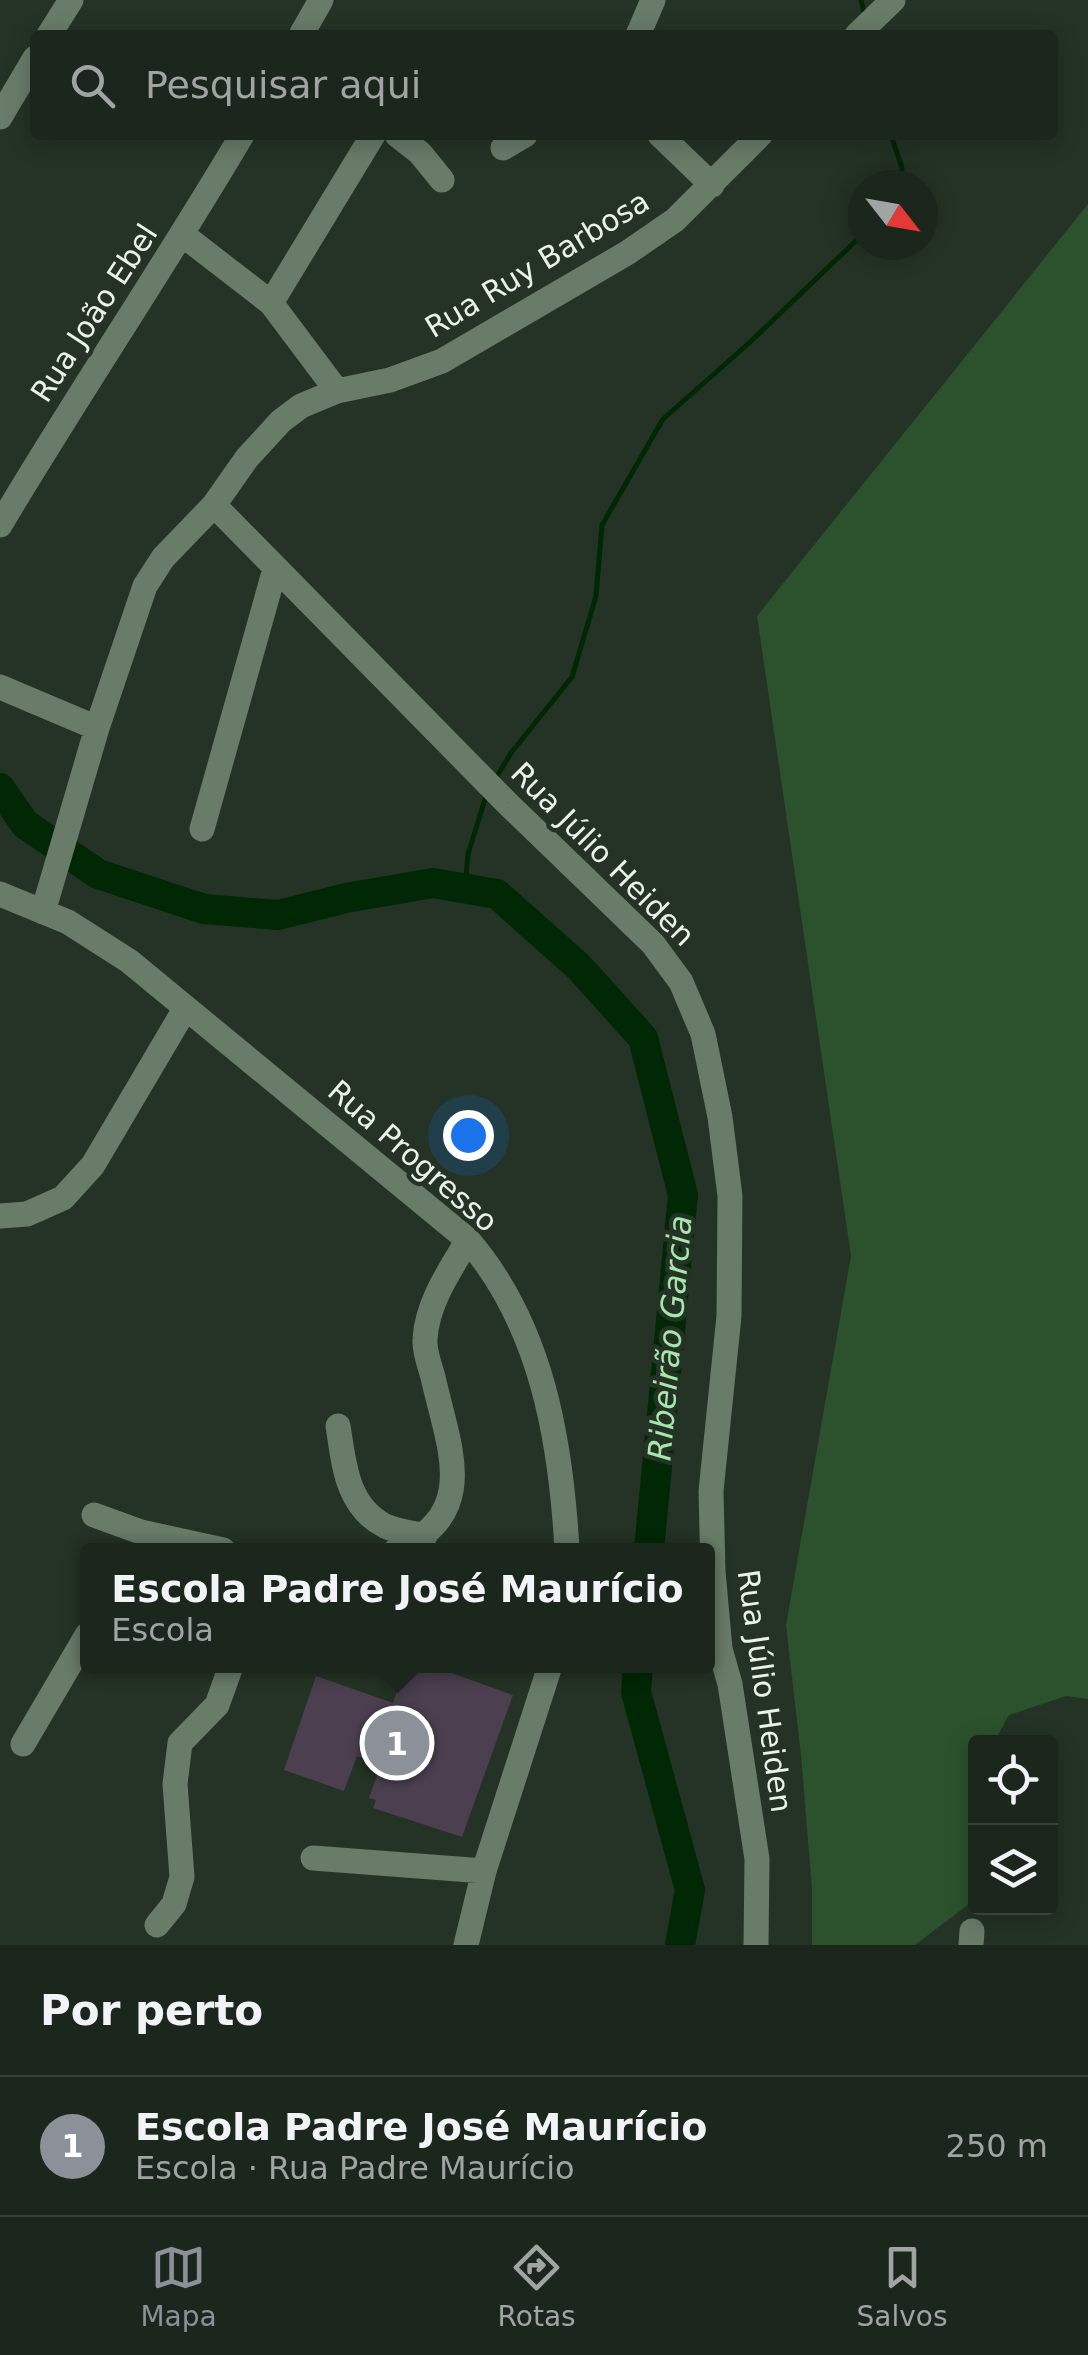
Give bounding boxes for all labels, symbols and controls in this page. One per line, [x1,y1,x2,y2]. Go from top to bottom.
search box [30,30,1058,140]
icon: search [65,58,120,113]
text: Pesquisar aqui [145,63,421,107]
north arrow [848,170,938,260]
street label: Rua Ruy Barbosa [419,183,655,345]
street label: Rua João Ebel [24,218,164,408]
street label: Rua Júlio Heiden [504,755,702,953]
street label: Rua Progresso [321,1073,505,1239]
your location [443,1110,494,1161]
water label: Ribeirão Garcia [640,1214,700,1462]
popup [80,1543,715,1673]
text: Escola Padre José Maurício [111,1567,684,1611]
street label: Rua Júlio Heiden [731,1567,799,1815]
text: Escola [111,1611,214,1649]
pin: 1 [364,1706,430,1780]
map controls [968,1735,1058,1915]
button: locate [968,1735,1058,1825]
button: layers [968,1825,1058,1915]
text: Por perto [40,1986,263,2035]
text: Escola Padre José Maurício [135,2105,707,2149]
text: 1 [61,2127,84,2165]
text: 250 m [946,2127,1048,2165]
text: Escola · Rua Padre Maurício [135,2149,575,2187]
tab: Mapa [140,2240,217,2333]
tab: Rotas [498,2240,576,2333]
tab: Salvos [857,2240,948,2333]

